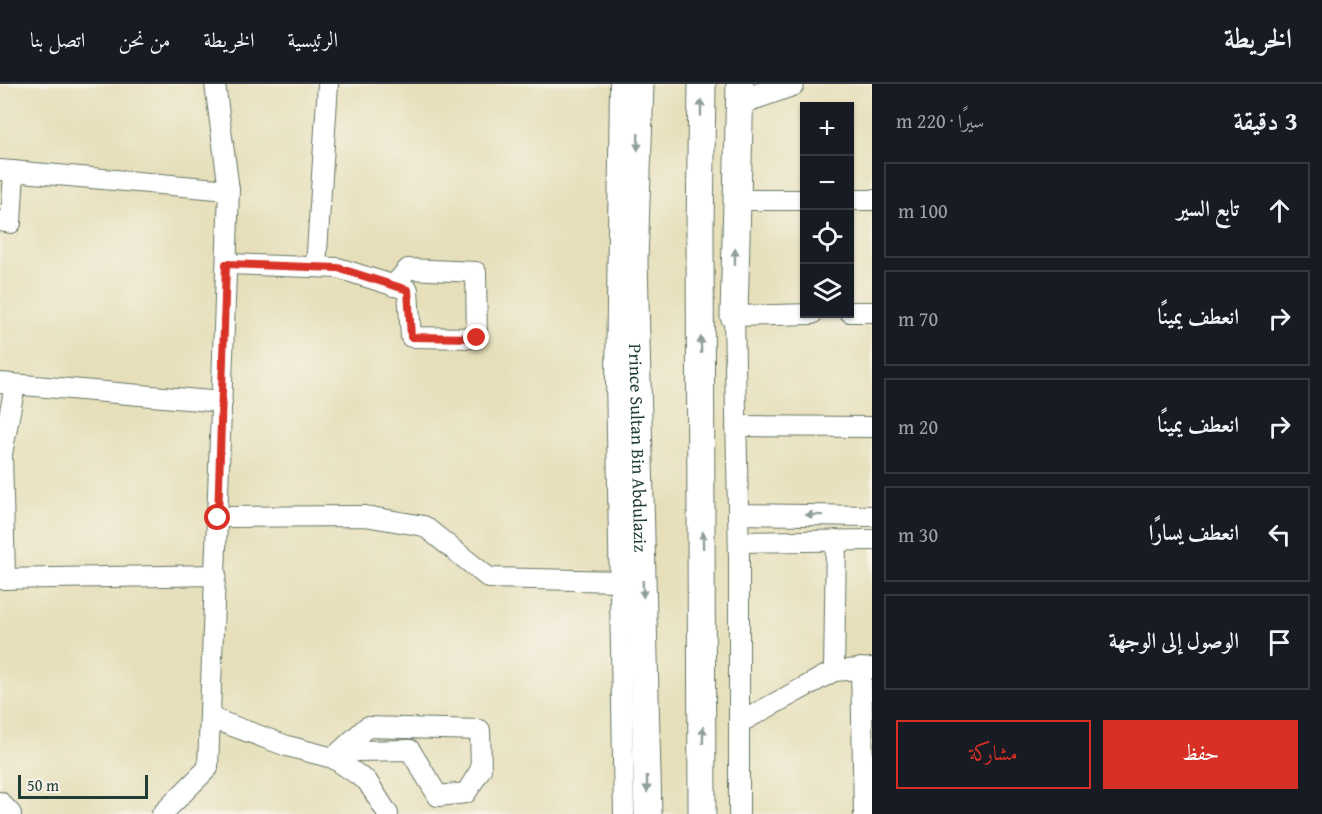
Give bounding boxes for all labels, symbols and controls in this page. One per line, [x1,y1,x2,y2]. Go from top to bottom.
text: الخريطة [1224,17,1292,58]
text: اتصل بنا [30,24,85,55]
text: من نحن [118,24,171,55]
text: الخريطة [204,24,255,55]
text: الرئيسية [288,24,338,55]
one-way arrow [697,98,706,117]
text: 3 دقيقة [1233,101,1298,140]
map controls [800,102,854,318]
button: + [800,102,854,156]
text: سيرًا · 220 m [896,106,984,135]
one-way arrow [634,133,643,152]
button: − [800,156,854,210]
text: تابع السير [1177,192,1239,224]
icon: ahead [1263,194,1296,227]
text: 100 m [898,196,948,225]
button: locate [800,210,854,264]
one-way arrow [730,248,740,267]
button: layers [800,264,854,318]
text: انعطف يمينًا [1158,300,1239,332]
icon: right [1263,302,1296,335]
text: 70 m [898,304,938,333]
route end [463,324,489,350]
one-way arrow [696,335,706,354]
street label: Prince Sultan Bin Abdulaziz [623,343,655,553]
text: انعطف يمينًا [1158,408,1239,440]
icon: right [1263,410,1296,443]
text: 20 m [898,412,938,441]
route start [204,504,230,530]
one-way arrow [804,510,823,520]
text: انعطف يسارًا [1149,516,1239,548]
icon: left [1263,518,1296,551]
text: 30 m [898,520,938,549]
one-way arrow [698,530,707,549]
one-way arrow [639,580,648,599]
text: الوصول إلى الوجهة [1109,624,1239,656]
icon: arrive [1263,626,1296,659]
button: مشاركة [896,720,1091,789]
button: حفظ [1103,720,1298,789]
one-way arrow [698,725,708,744]
scale bar [18,772,148,800]
text: 50 m [27,773,59,797]
one-way arrow [642,775,652,794]

